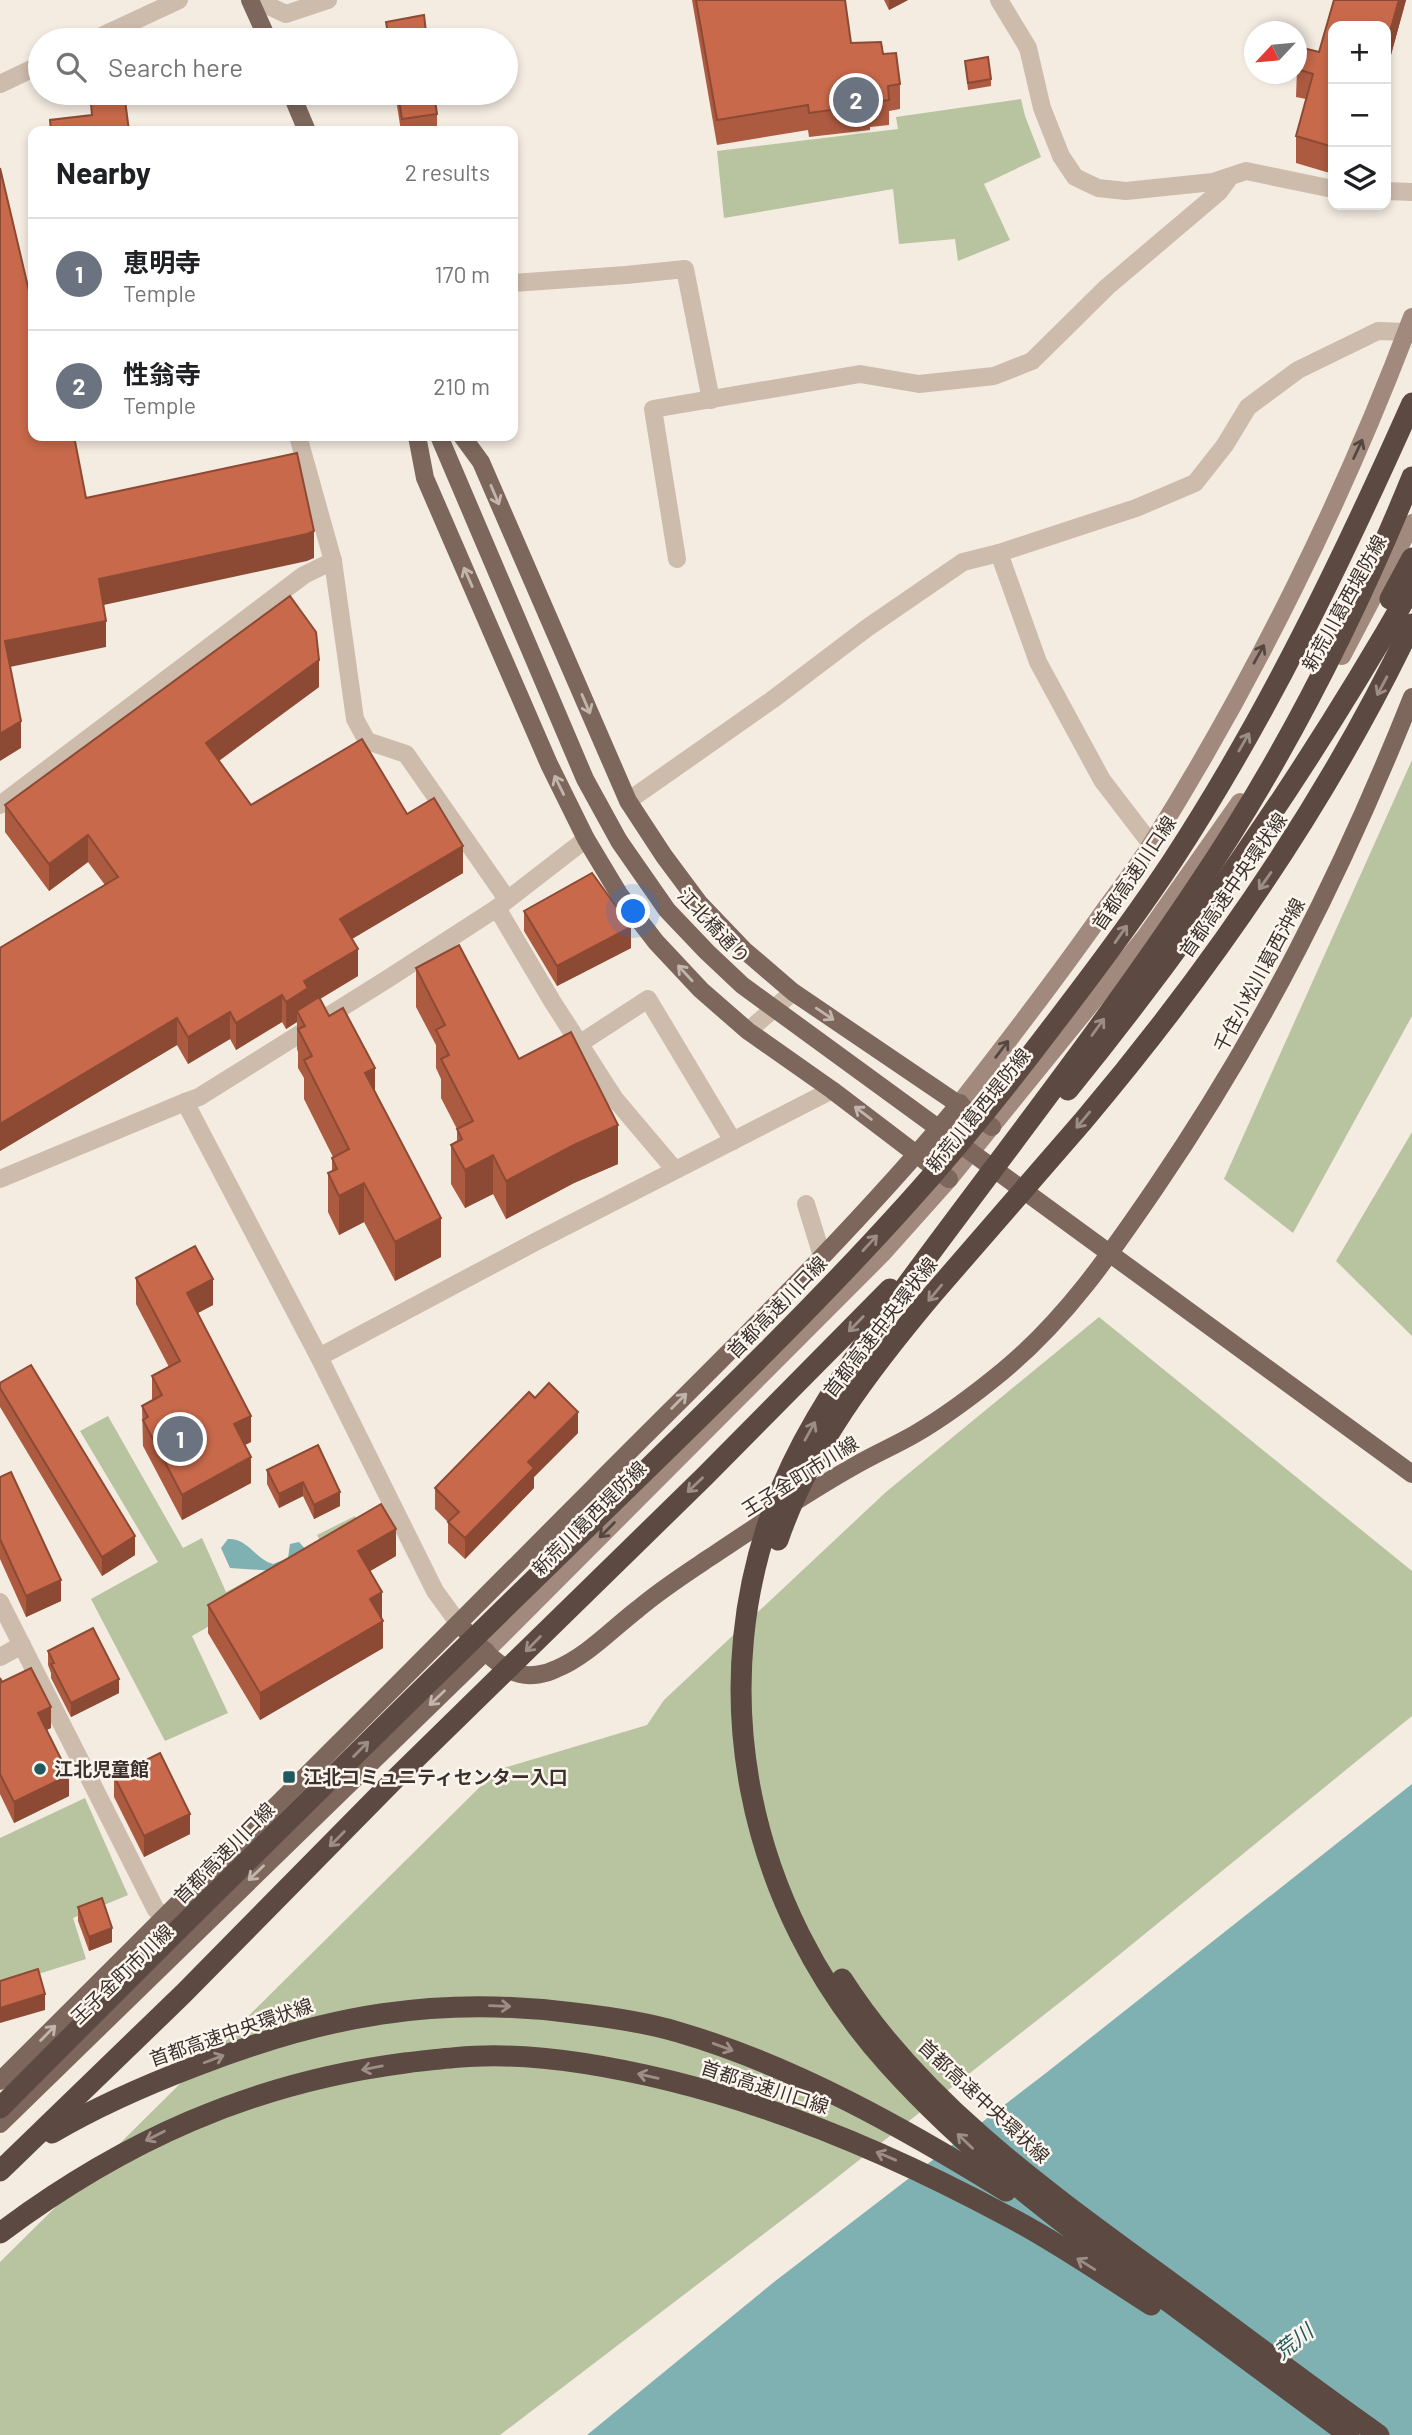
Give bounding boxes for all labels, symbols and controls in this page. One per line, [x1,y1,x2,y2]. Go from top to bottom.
north arrow [1244,21,1307,84]
map controls [1328,21,1391,210]
button: + [1328,21,1391,84]
search box [28,28,518,105]
icon: search [52,48,90,86]
text: Search here [108,51,243,82]
pin: 2 [833,74,879,126]
button: − [1328,84,1391,147]
button: layers [1328,147,1391,210]
text: Nearby [56,154,151,190]
text: 2 results [405,158,490,186]
text: 恵明寺 [123,246,201,277]
text: 1 [75,260,83,288]
text: 170 m [434,260,490,288]
text: Temple [123,279,196,307]
text: 性翁寺 [123,358,201,389]
text: 2 [73,372,85,400]
text: 210 m [433,372,490,400]
text: Temple [123,391,196,419]
one-way arrow [1352,439,1365,460]
one-way arrow [489,484,502,505]
street label: 新荒川葛西堤防線 [1297,531,1390,675]
one-way arrow [460,566,473,588]
one-way arrow [1253,644,1266,665]
one-way arrow [1375,675,1389,695]
one-way arrow [580,693,593,714]
one-way arrow [1237,733,1251,753]
one-way arrow [552,775,566,796]
street label: 首都高速中央環状線 [1174,808,1291,961]
street label: 首都高速川口線 [1087,811,1180,934]
one-way arrow [1258,871,1272,890]
street label: 江北橋通り [674,883,755,968]
your location [616,894,650,928]
street label: 千住小松川葛西沖線 [1208,894,1309,1056]
one-way arrow [1114,925,1128,944]
one-way arrow [677,964,693,982]
one-way arrow [815,1007,835,1021]
one-way arrow [1090,1017,1105,1036]
one-way arrow [994,1040,1009,1059]
street label: 新荒川葛西堤防線 [921,1043,1034,1176]
one-way arrow [854,1106,873,1121]
one-way arrow [1075,1111,1091,1129]
one-way arrow [861,1235,878,1252]
street label: 首都高速川口線 [722,1251,831,1362]
street label: 首都高速中央環状線 [818,1252,941,1401]
one-way arrow [927,1283,942,1301]
one-way arrow [848,1315,865,1332]
one-way arrow [670,1393,687,1410]
pin: 1 [157,1413,203,1465]
one-way arrow [803,1421,817,1441]
street label: 王子金町市川線 [737,1431,862,1521]
street label: 新荒川葛西堤防線 [527,1456,651,1580]
one-way arrow [687,1476,704,1493]
one-way arrow [598,1521,615,1538]
one-way arrow [525,1636,542,1653]
one-way arrow [429,1690,446,1707]
one-way arrow [352,1740,369,1757]
place label: 江北児童館 [54,1757,149,1780]
marker: 江北児童館 [32,1761,48,1777]
place label: 江北コミュニティセンター入口 [303,1765,568,1788]
marker: 江北コミュニティセンター入口 [281,1769,297,1785]
street label: 首都高速川口線 [168,1797,279,1908]
one-way arrow [328,1830,345,1847]
one-way arrow [248,1865,265,1882]
street label: 王子金町市川線 [66,1919,177,2028]
street label: 首都高速中央環状線 [146,1993,315,2070]
one-way arrow [488,1999,511,2012]
one-way arrow [40,2025,57,2042]
street label: 首都高速中央環状線 [914,2034,1055,2167]
one-way arrow [711,2042,733,2054]
one-way arrow [202,2051,224,2064]
street label: 首都高速川口線 [698,2055,832,2118]
one-way arrow [361,2062,384,2075]
one-way arrow [637,2068,660,2082]
one-way arrow [145,2130,166,2144]
one-way arrow [957,2132,974,2149]
one-way arrow [876,2149,897,2162]
one-way arrow [1077,2256,1097,2270]
water label: 荒川 [1269,2317,1319,2364]

